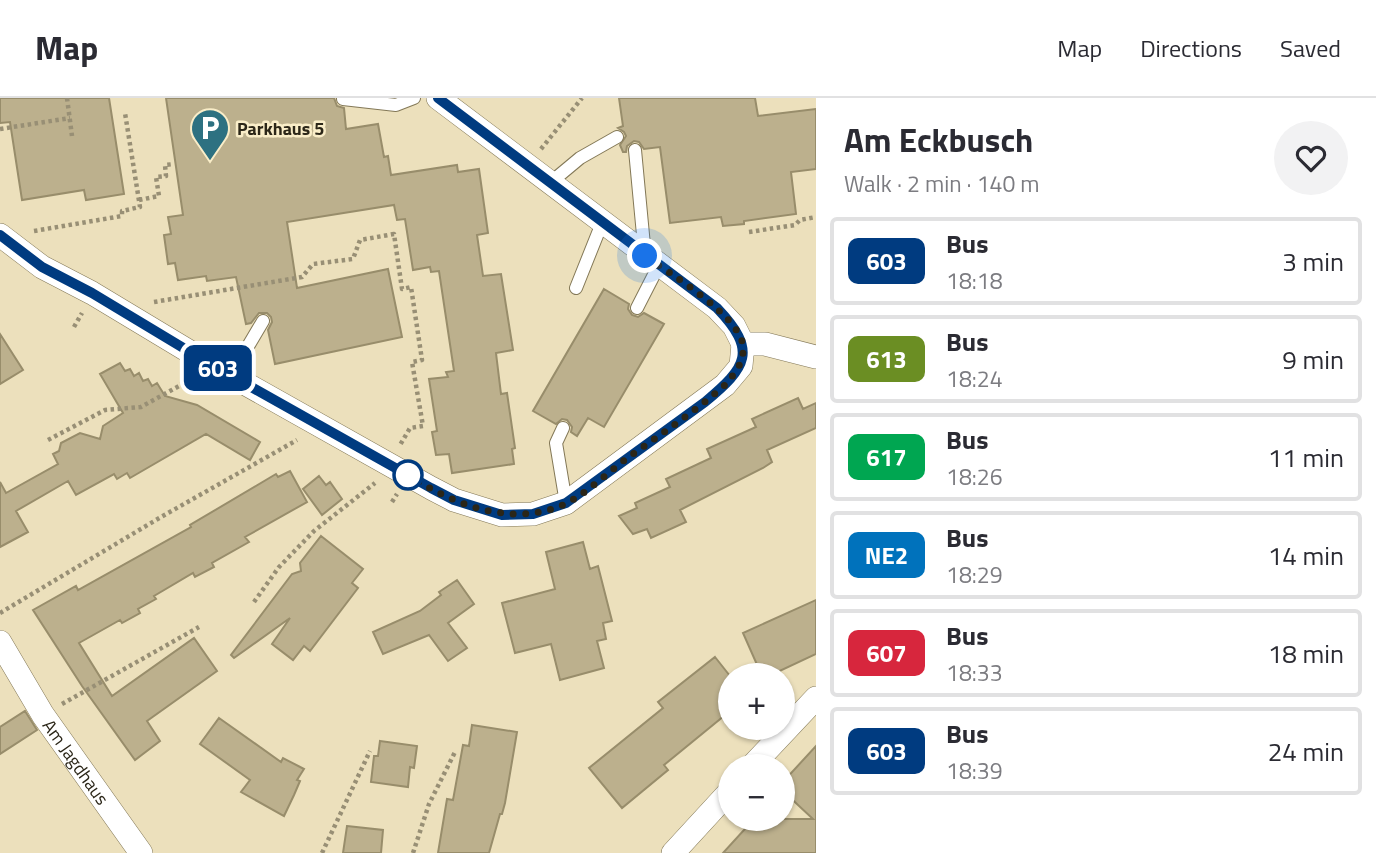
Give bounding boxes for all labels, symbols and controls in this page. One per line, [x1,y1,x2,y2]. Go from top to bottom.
text: Map [35,23,98,73]
text: Map [1057,30,1102,66]
text: Directions [1140,30,1242,66]
text: Saved [1280,30,1341,66]
parking icon: Parkhaus 5 [189,107,231,162]
place label: Parkhaus 5 [237,115,324,142]
text: Am Eckbusch [844,115,1033,165]
button: heart [1274,121,1348,195]
text: Walk · 2 min · 140 m [844,166,1040,201]
text: Bus [946,224,988,263]
your location [627,238,662,273]
text: 3 min [1282,242,1344,281]
text: 603 [866,243,907,279]
text: 18:18 [946,263,1003,298]
text: Bus [946,322,988,361]
text: 9 min [1282,340,1344,379]
text: 613 [866,341,907,377]
line badge: 603 [178,345,258,391]
text: 603 [198,350,238,386]
text: 18:24 [946,361,1003,396]
text: Bus [946,420,988,459]
text: 11 min [1268,438,1344,477]
text: 617 [866,439,907,475]
text: 18:26 [946,459,1003,494]
unlabelled marker [393,460,423,490]
text: Bus [946,518,988,557]
text: 14 min [1268,536,1344,575]
text: NE2 [865,537,908,573]
text: 18:29 [946,557,1003,592]
text: Bus [946,616,988,655]
text: 18 min [1268,634,1344,673]
text: 607 [866,635,907,671]
text: 18:33 [946,655,1003,690]
map controls [718,663,795,831]
button: + [718,663,795,740]
street label: Am Jagdhaus [36,713,116,810]
text: Bus [946,714,988,753]
text: 24 min [1268,732,1344,771]
text: 603 [866,733,907,769]
text: 18:39 [946,753,1003,788]
button: − [718,754,795,831]

